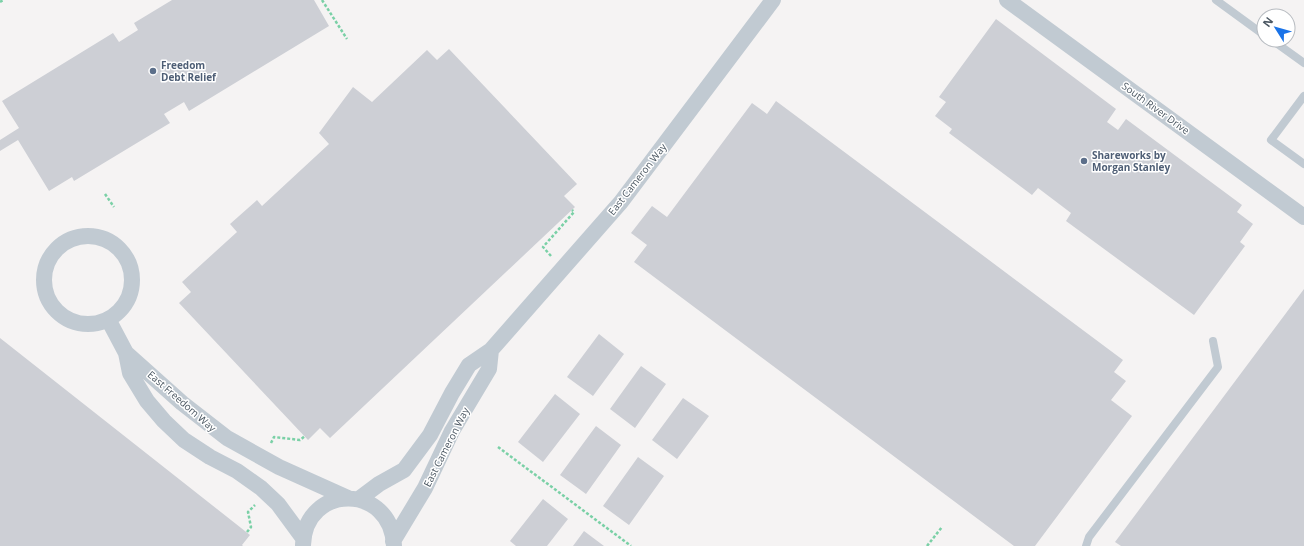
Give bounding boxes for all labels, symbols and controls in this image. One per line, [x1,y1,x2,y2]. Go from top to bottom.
north arrow [1256,8,1296,48]
text: N [1259,14,1276,30]
place label: Freedom Debt Relief [161,58,217,84]
marker: Freedom Debt Relief [148,66,158,76]
street label: South River Drive [1119,79,1193,138]
street label: East Cameron Way [605,139,670,218]
place label: Shareworks by Morgan Stanley [1092,148,1170,174]
marker: Shareworks by Morgan Stanley [1079,156,1089,166]
street label: East Freedom Way [145,367,220,435]
street label: East Cameron Way [420,404,473,489]

